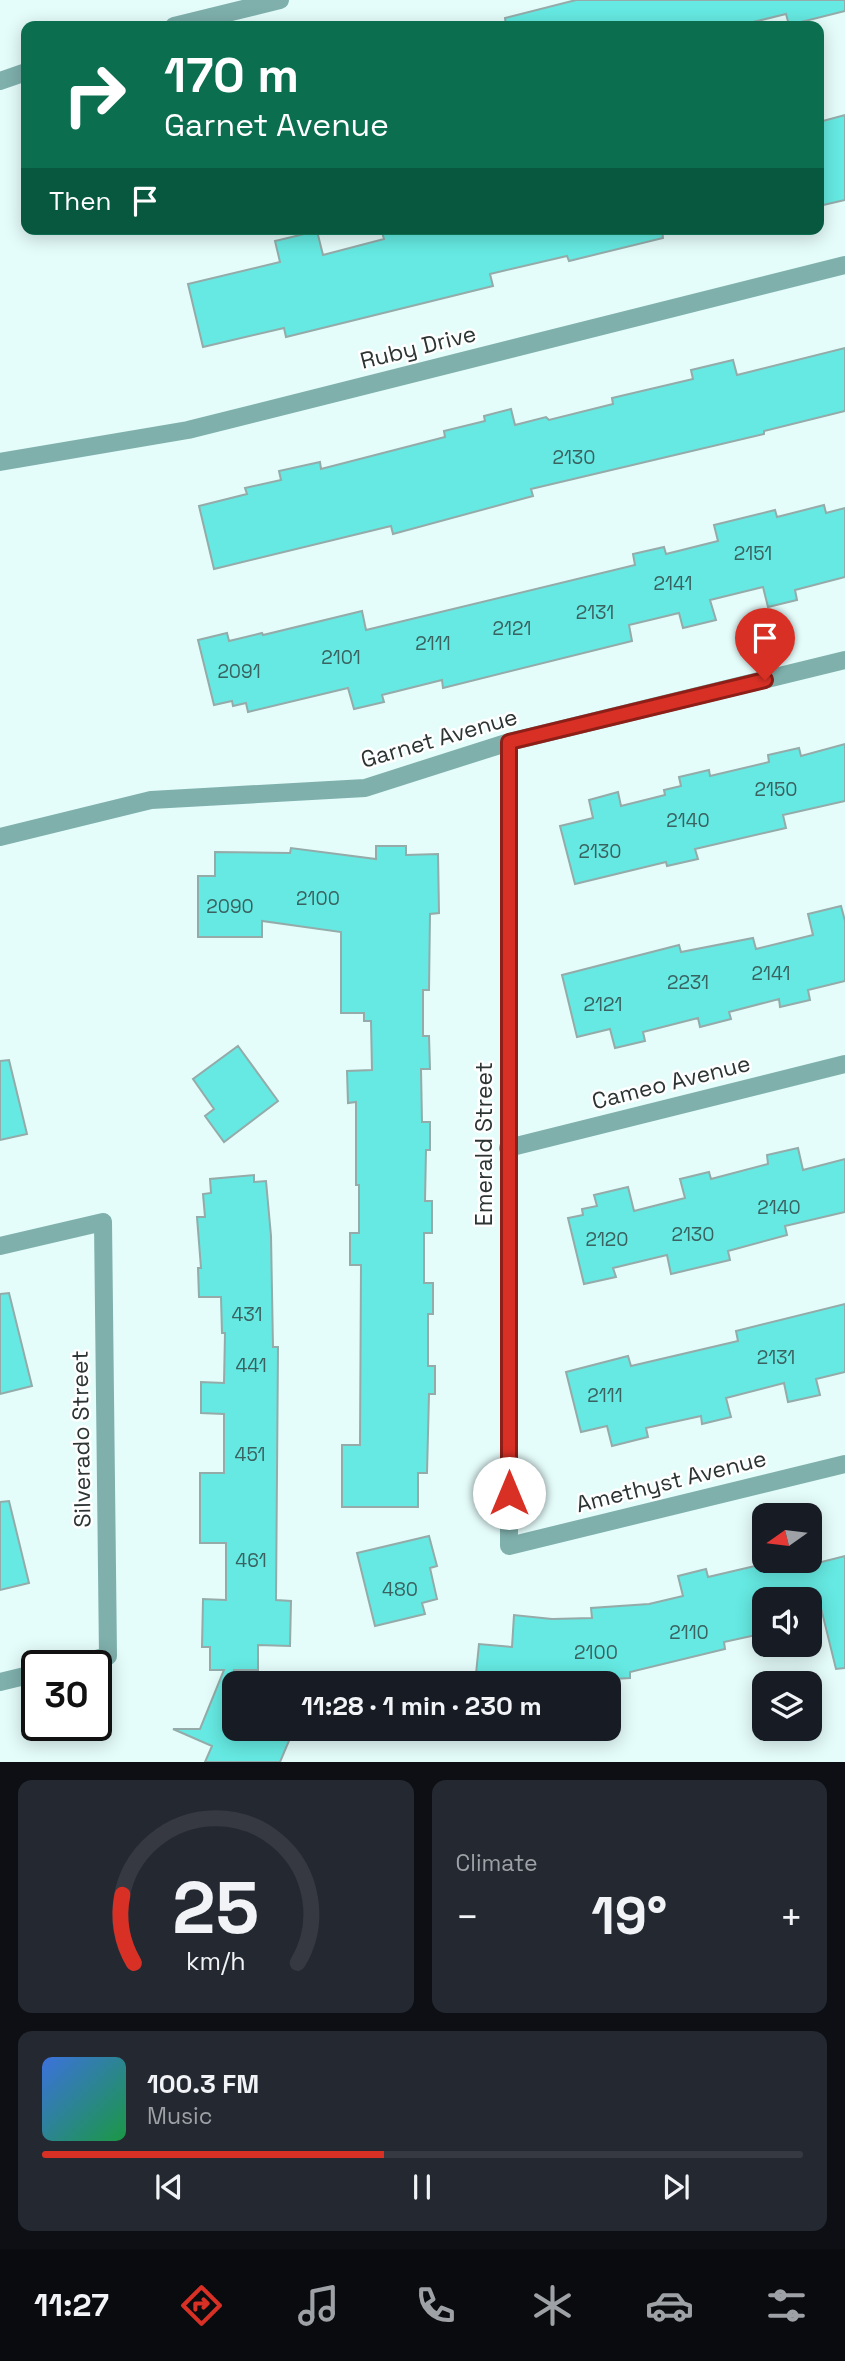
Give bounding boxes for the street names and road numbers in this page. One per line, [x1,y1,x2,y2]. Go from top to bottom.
street label: Ruby Drive [357,318,479,376]
street label: Garnet Avenue [357,701,521,775]
street label: Cameo Avenue [589,1048,753,1116]
street label: Emerald Street [469,1062,499,1226]
street label: Silverado Street [64,1350,98,1528]
street label: Amethyst Avenue [573,1443,769,1519]

